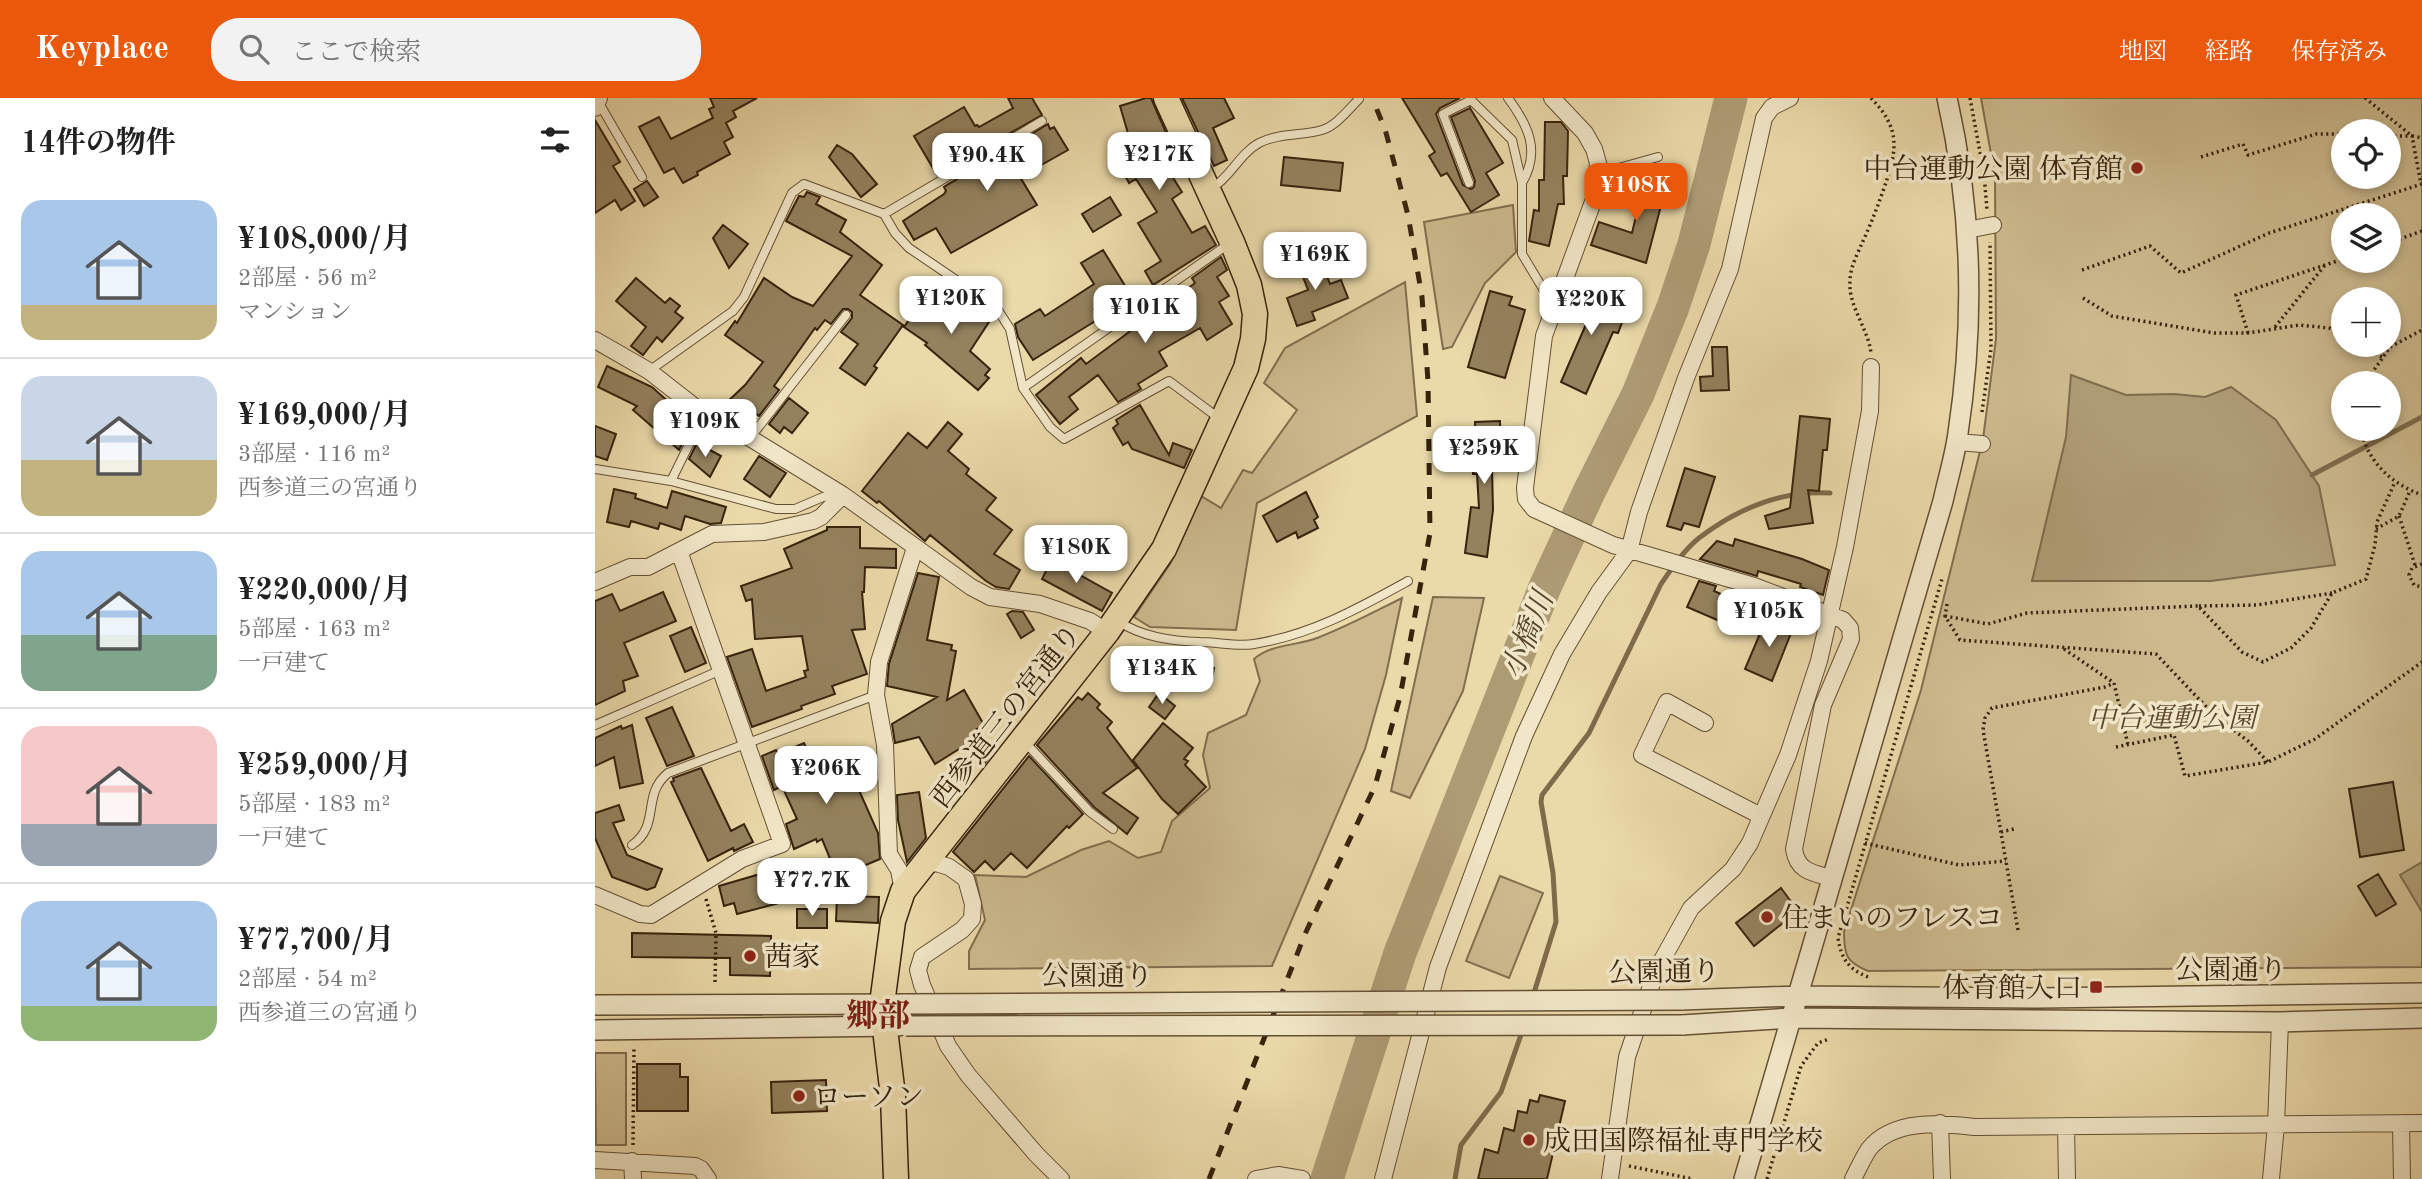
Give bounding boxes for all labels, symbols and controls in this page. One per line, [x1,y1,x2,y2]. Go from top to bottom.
search box [211,18,701,81]
icon: search [235,30,273,68]
text: Keyplace [35,33,169,66]
text: ここで検索 [291,40,421,66]
text: 地図 [2119,41,2167,65]
text: 経路 [2205,41,2253,65]
text: 保存済み [2291,41,2387,65]
map controls [2331,119,2401,441]
button: locate [2331,119,2401,189]
icon: filters [536,121,574,159]
text: 14件の物件 [21,129,176,159]
pin: ¥217K [1110,132,1208,192]
pin: ¥90.4K [930,134,1044,193]
text: ¥217K [1123,143,1195,166]
text: ¥90.4K [948,144,1026,167]
place label: 中台運動公園 体育館 [1863,154,2123,185]
marker: 中台運動公園 体育館 [2129,160,2145,176]
pin: ¥108K [1587,164,1685,223]
text: ¥108K [1600,174,1672,197]
button: layers [2331,203,2401,273]
text: ¥108,000/月 [238,225,412,255]
icon: home [77,228,161,312]
pin: ¥169K [1266,232,1364,292]
text: ¥169K [1279,243,1351,266]
text: 2部屋 · 56 m² [238,267,377,290]
pin: ¥120K [902,276,1000,336]
pin: ¥220K [1542,278,1640,337]
pin: ¥101K [1096,286,1194,345]
text: ¥120K [915,287,987,310]
button: + [2331,287,2401,357]
text: ¥220K [1555,288,1627,311]
text: ¥101K [1109,296,1181,319]
text: マンション [238,301,352,324]
button: − [2331,371,2401,441]
pin: ¥109K [656,400,754,459]
text: ¥169,000/月 [238,401,412,431]
icon: home [77,404,161,488]
text: ¥109K [669,410,741,433]
pin: ¥259K [1435,426,1533,486]
text: ¥259K [1448,437,1520,460]
text: 3部屋 · 116 m² [238,443,390,466]
text: 西参道三の宮通り [238,477,422,500]
pin: ¥180K [1027,526,1125,585]
text: ¥180K [1040,536,1112,559]
text: ¥220,000/月 [238,576,412,606]
icon: home [77,579,161,663]
water label: 小橋川 [1495,585,1561,683]
pin: ¥105K [1720,589,1818,649]
text: ¥105K [1733,600,1805,623]
text: 5部屋 · 163 m² [238,618,390,641]
street label: 西参道三の宮通り [925,618,1087,814]
pin: ¥134K [1113,646,1211,706]
text: 一戸建て [238,652,330,675]
text: ¥134K [1126,657,1198,680]
park label: 中台運動公園 [2088,703,2260,734]
pin: ¥206K [777,746,875,806]
text: ¥259,000/月 [238,751,412,781]
icon: home [77,754,161,838]
text: ¥206K [790,757,862,780]
text: 5部屋 · 183 m² [238,793,390,816]
text: 一戸建て [238,827,330,850]
pin: ¥77.7K [755,858,869,918]
text: ¥77.7K [773,869,851,892]
place label: 住まいのフレスコ [1781,903,2003,934]
marker: 住まいのフレスコ [1759,909,1775,925]
text: ¥77,700/月 [238,926,394,956]
icon: home [77,929,161,1013]
place label: 茜家 [764,942,820,973]
marker: 茜家 [742,948,758,964]
street label: 公園通り [2175,955,2287,986]
street label: 公園通り [1608,956,1720,989]
street label: 公園通り [1041,961,1153,992]
text: 2部屋 · 54 m² [238,968,377,991]
place label: 体育館入口 [1942,973,2082,1004]
marker: 体育館入口 [2088,979,2104,995]
district label: 郷部 [846,998,910,1034]
text: 西参道三の宮通り [238,1002,422,1025]
place label: ローソン [813,1085,924,1113]
marker: ローソン [791,1088,807,1104]
place label: 成田国際福祉専門学校 [1543,1126,1823,1157]
marker: 成田国際福祉専門学校 [1521,1132,1537,1148]

